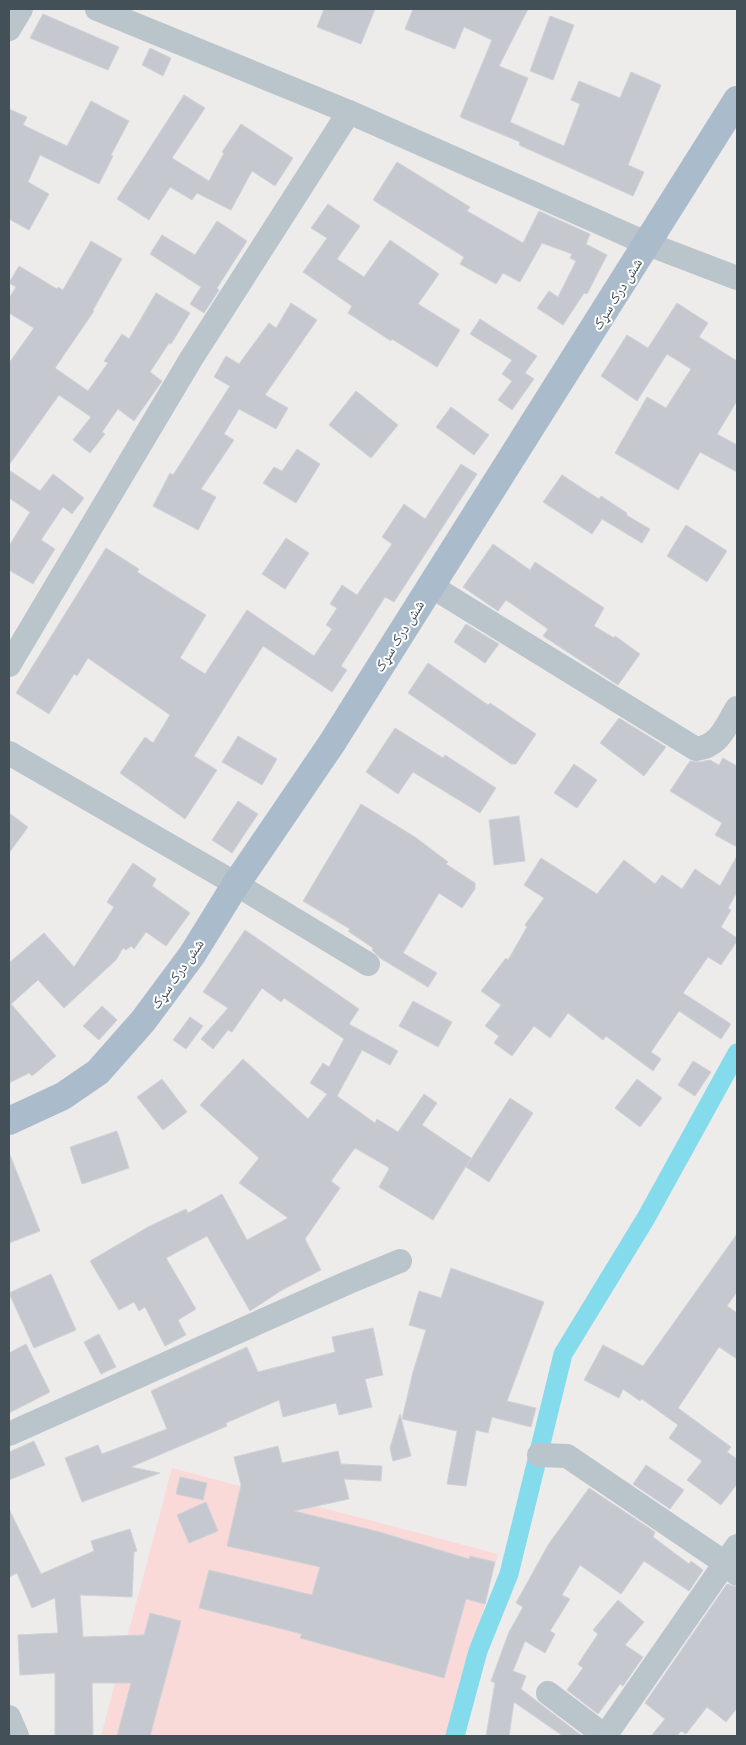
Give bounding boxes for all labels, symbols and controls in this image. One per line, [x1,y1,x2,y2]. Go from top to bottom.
street label: شش درک سړک [588,255,647,334]
street label: شش درک سړک [370,597,429,676]
street label: شش درک سړک [146,935,209,1013]

